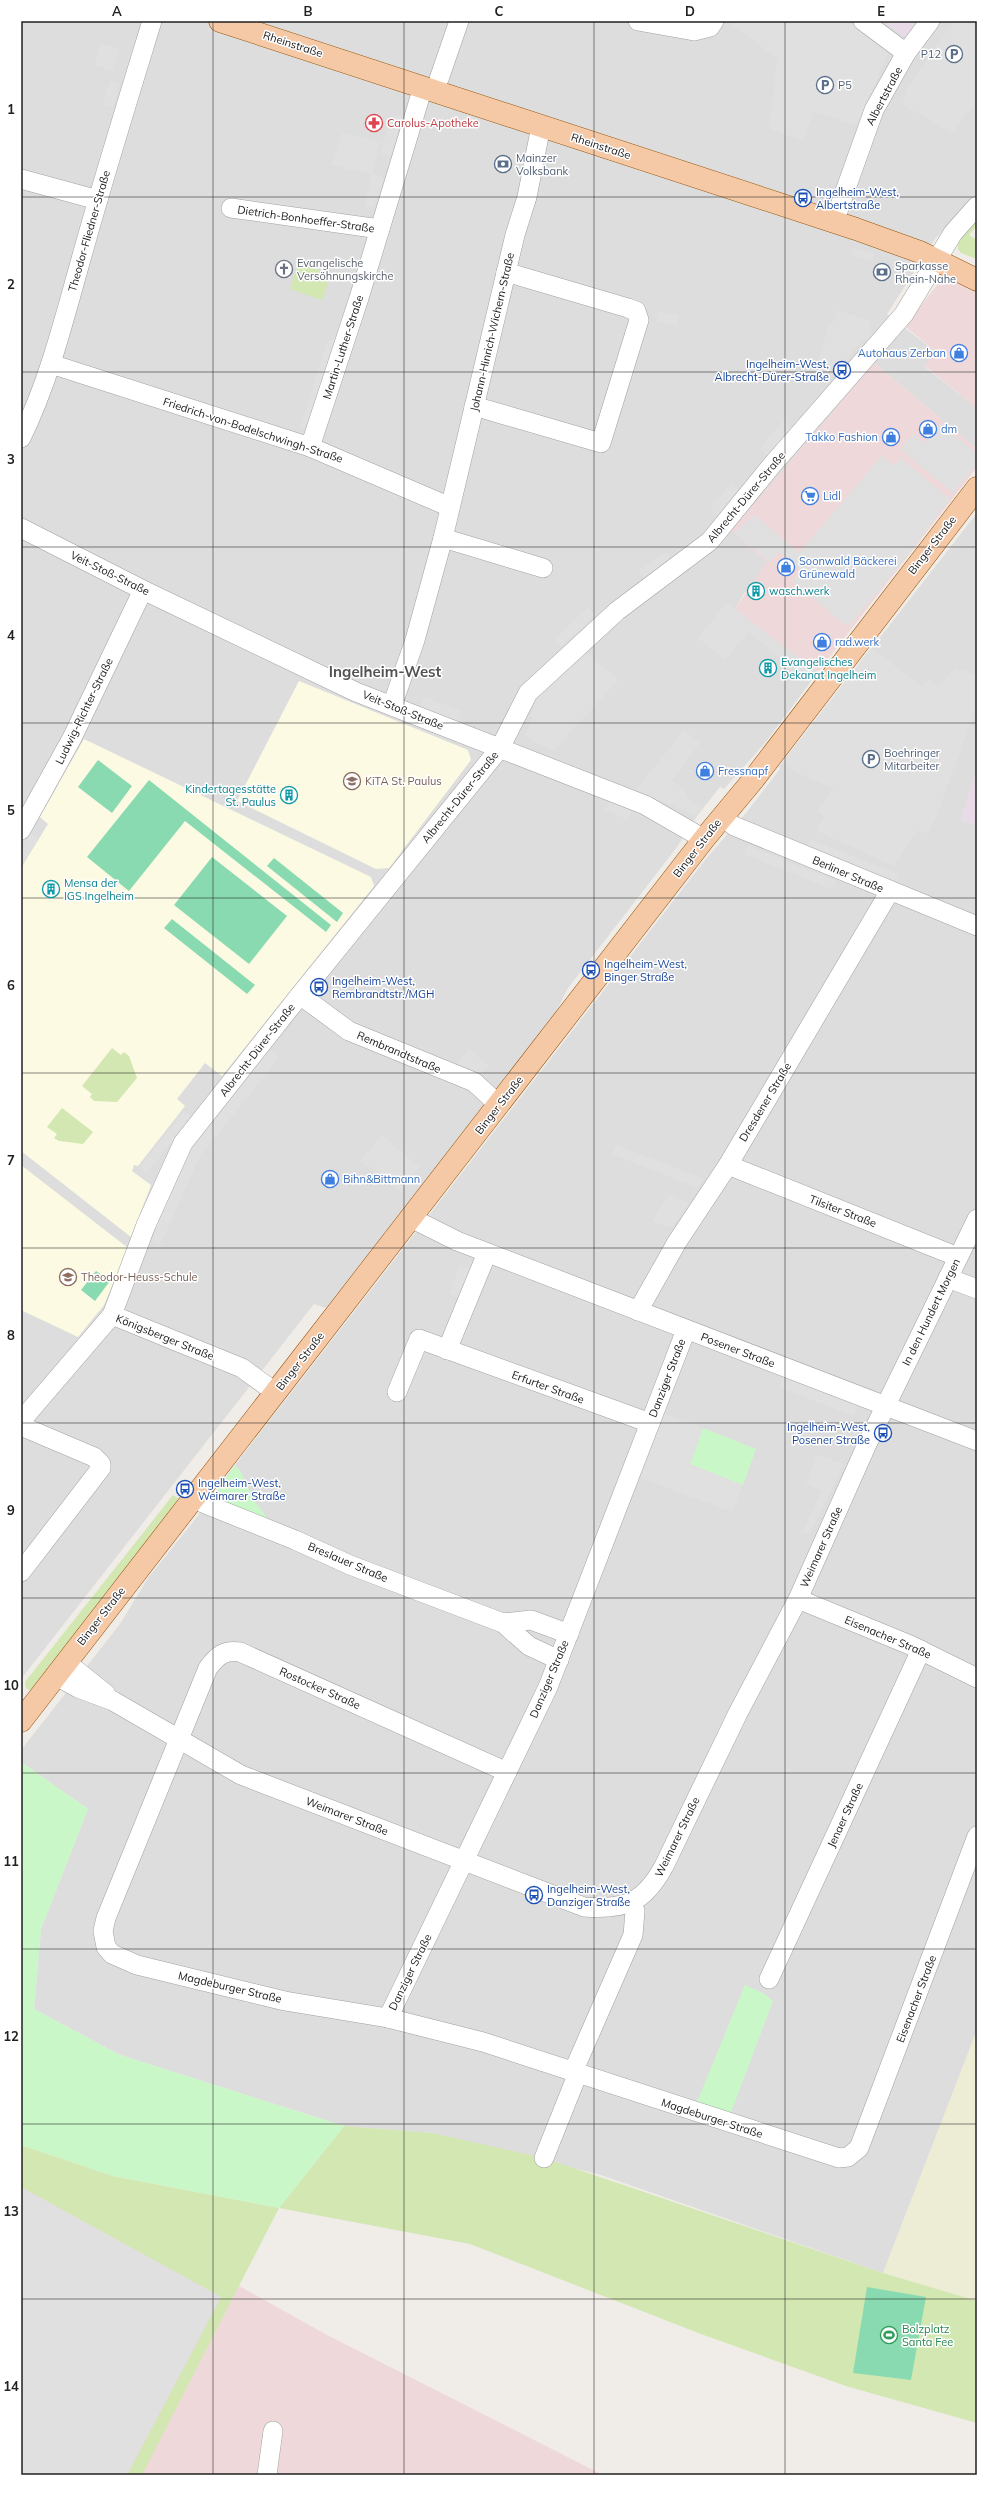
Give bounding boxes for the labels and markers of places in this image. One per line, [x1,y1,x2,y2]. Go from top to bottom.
parking icon: P12 [944,44,964,64]
place label: P12 [921,47,941,61]
parking icon: P5 [815,75,835,95]
place label: P5 [838,78,852,92]
pharmacy icon: Carolus-Apotheke [364,113,384,133]
place label: Carolus-Apotheke [387,116,479,130]
place label: Mainzer Volksbank [516,151,569,178]
bank icon: Mainzer Volksbank [493,154,513,174]
place label: Ingelheim-West, Albertstraße [816,185,899,212]
bus stop icon: Ingelheim-West, Albertstraße [793,188,813,208]
place label: Evangelische Versöhnungskirche [297,256,394,283]
church icon: Evangelische Versöhnungskirche [274,259,294,279]
place label: Sparkasse Rhein-Nahe [895,259,956,286]
bank icon: Sparkasse Rhein-Nahe [872,262,892,282]
shop icon: Autohaus Zerban [949,343,969,363]
place label: Autohaus Zerban [858,346,946,360]
place label: Ingelheim-West, Albrecht-Dürer-Straße [715,357,829,384]
bus stop icon: Ingelheim-West, Albrecht-Dürer-Straße [832,360,852,380]
shop icon: dm [918,419,938,439]
place label: dm [941,422,957,436]
shop icon: Takko Fashion [881,427,901,447]
place label: Takko Fashion [805,430,878,444]
supermarket icon: Lidl [800,486,820,506]
place label: Lidl [823,489,841,503]
place label: Soonwald Bäckerei Grünewald [799,554,897,581]
shop icon: Soonwald Bäckerei Grünewald [776,557,796,577]
building icon: wasch.werk [746,581,766,601]
place label: wasch.werk [769,584,830,598]
shop icon: rad.werk [812,632,832,652]
place label: rad.werk [835,635,880,649]
place label: Evangelisches Dekanat Ingelheim [781,655,876,682]
building icon: Evangelisches Dekanat Ingelheim [758,658,778,678]
place label: Boehringer Mitarbeiter [884,746,940,773]
parking icon: Boehringer Mitarbeiter [861,749,881,769]
shop icon: Fressnapf [695,761,715,781]
place label: Fressnapf [718,764,768,778]
school or university icon: KiTA St. Paulus [342,771,362,791]
place label: KiTA St. Paulus [365,774,442,788]
place label: Kindertagesstätte St. Paulus [185,782,276,809]
building icon: Kindertagesstätte St. Paulus [279,785,299,805]
place label: Mensa der IGS Ingelheim [64,876,134,903]
building icon: Mensa der IGS Ingelheim [41,879,61,899]
place label: Ingelheim-West, Binger Straße [604,957,687,984]
bus stop icon: Ingelheim-West, Binger Straße [581,960,601,980]
place label: Ingelheim-West, Rembrandtstr./MGH [332,974,434,1001]
bus stop icon: Ingelheim-West, Rembrandtstr./MGH [309,977,329,997]
shop icon: Bihn&Bittmann [320,1169,340,1189]
place label: Bihn&Bittmann [343,1172,420,1186]
school or university icon: Theodor-Heuss-Schule [58,1267,78,1287]
place label: Theodor-Heuss-Schule [81,1270,198,1284]
place label: Ingelheim-West, Posener Straße [787,1420,870,1447]
bus stop icon: Ingelheim-West, Posener Straße [873,1423,893,1443]
place label: Ingelheim-West, Weimarer Straße [198,1476,285,1503]
bus stop icon: Ingelheim-West, Weimarer Straße [175,1479,195,1499]
place label: Ingelheim-West, Danziger Straße [547,1882,630,1909]
bus stop icon: Ingelheim-West, Danziger Straße [524,1885,544,1905]
place label: Bolzplatz Santa Fee [902,2322,953,2349]
sports icon: Bolzplatz Santa Fee [879,2325,899,2345]

